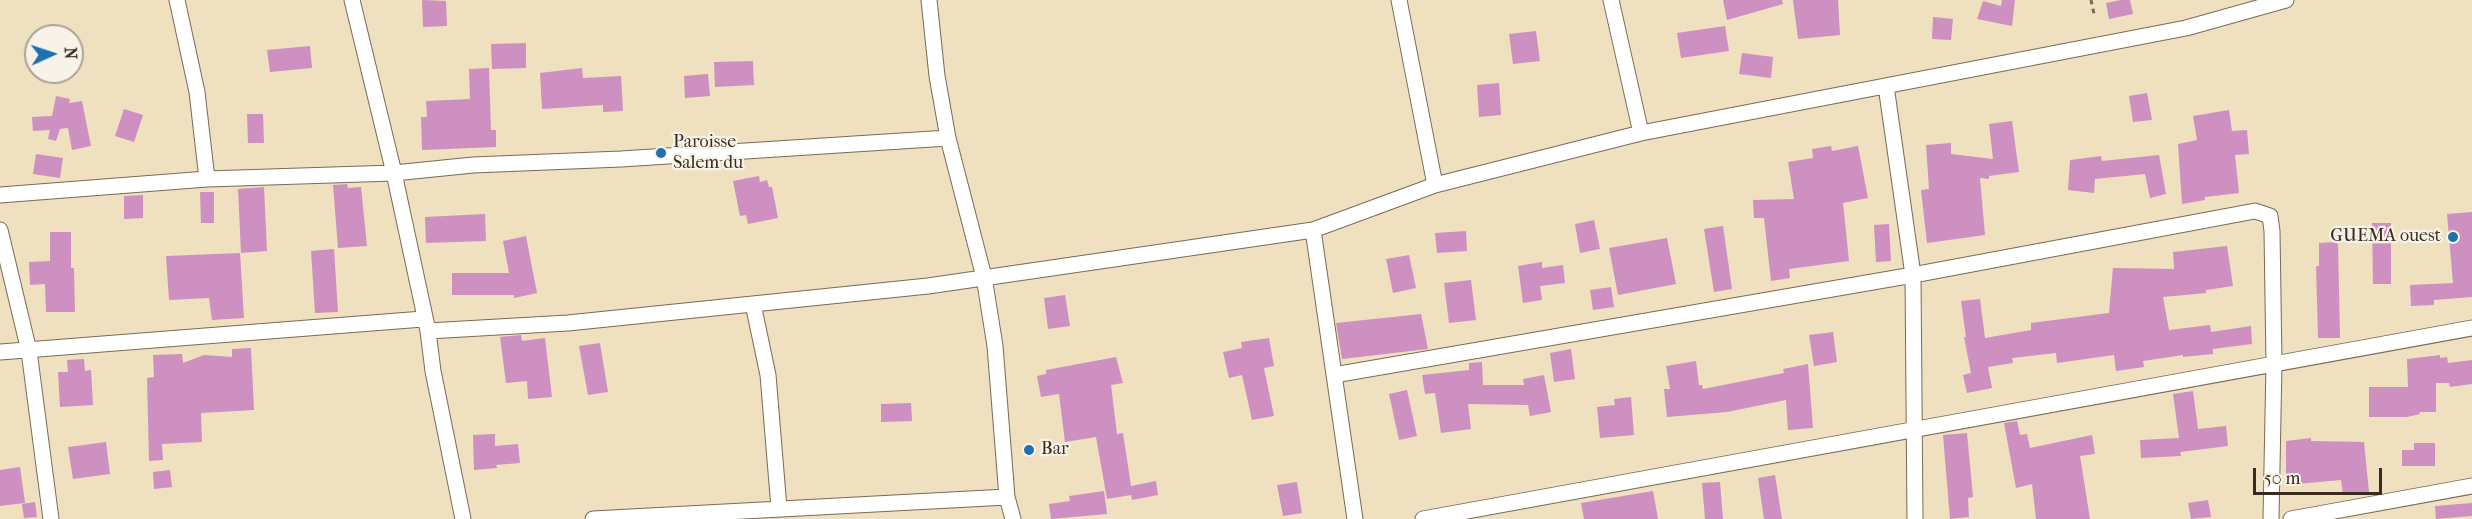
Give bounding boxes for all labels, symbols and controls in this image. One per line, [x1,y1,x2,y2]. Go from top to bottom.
north arrow [24,24,84,84]
text: N [61,47,80,60]
place label: Paroisse Salem du [673,132,743,174]
marker: Paroisse Salem du [654,146,668,160]
place label: GUEMA ouest [2330,226,2441,248]
marker: GUEMA ouest [2446,230,2460,244]
place label: Bar [1041,439,1069,461]
marker: Bar [1022,443,1036,457]
scale bar [2256,456,2385,494]
text: 50 m [2264,468,2300,489]

